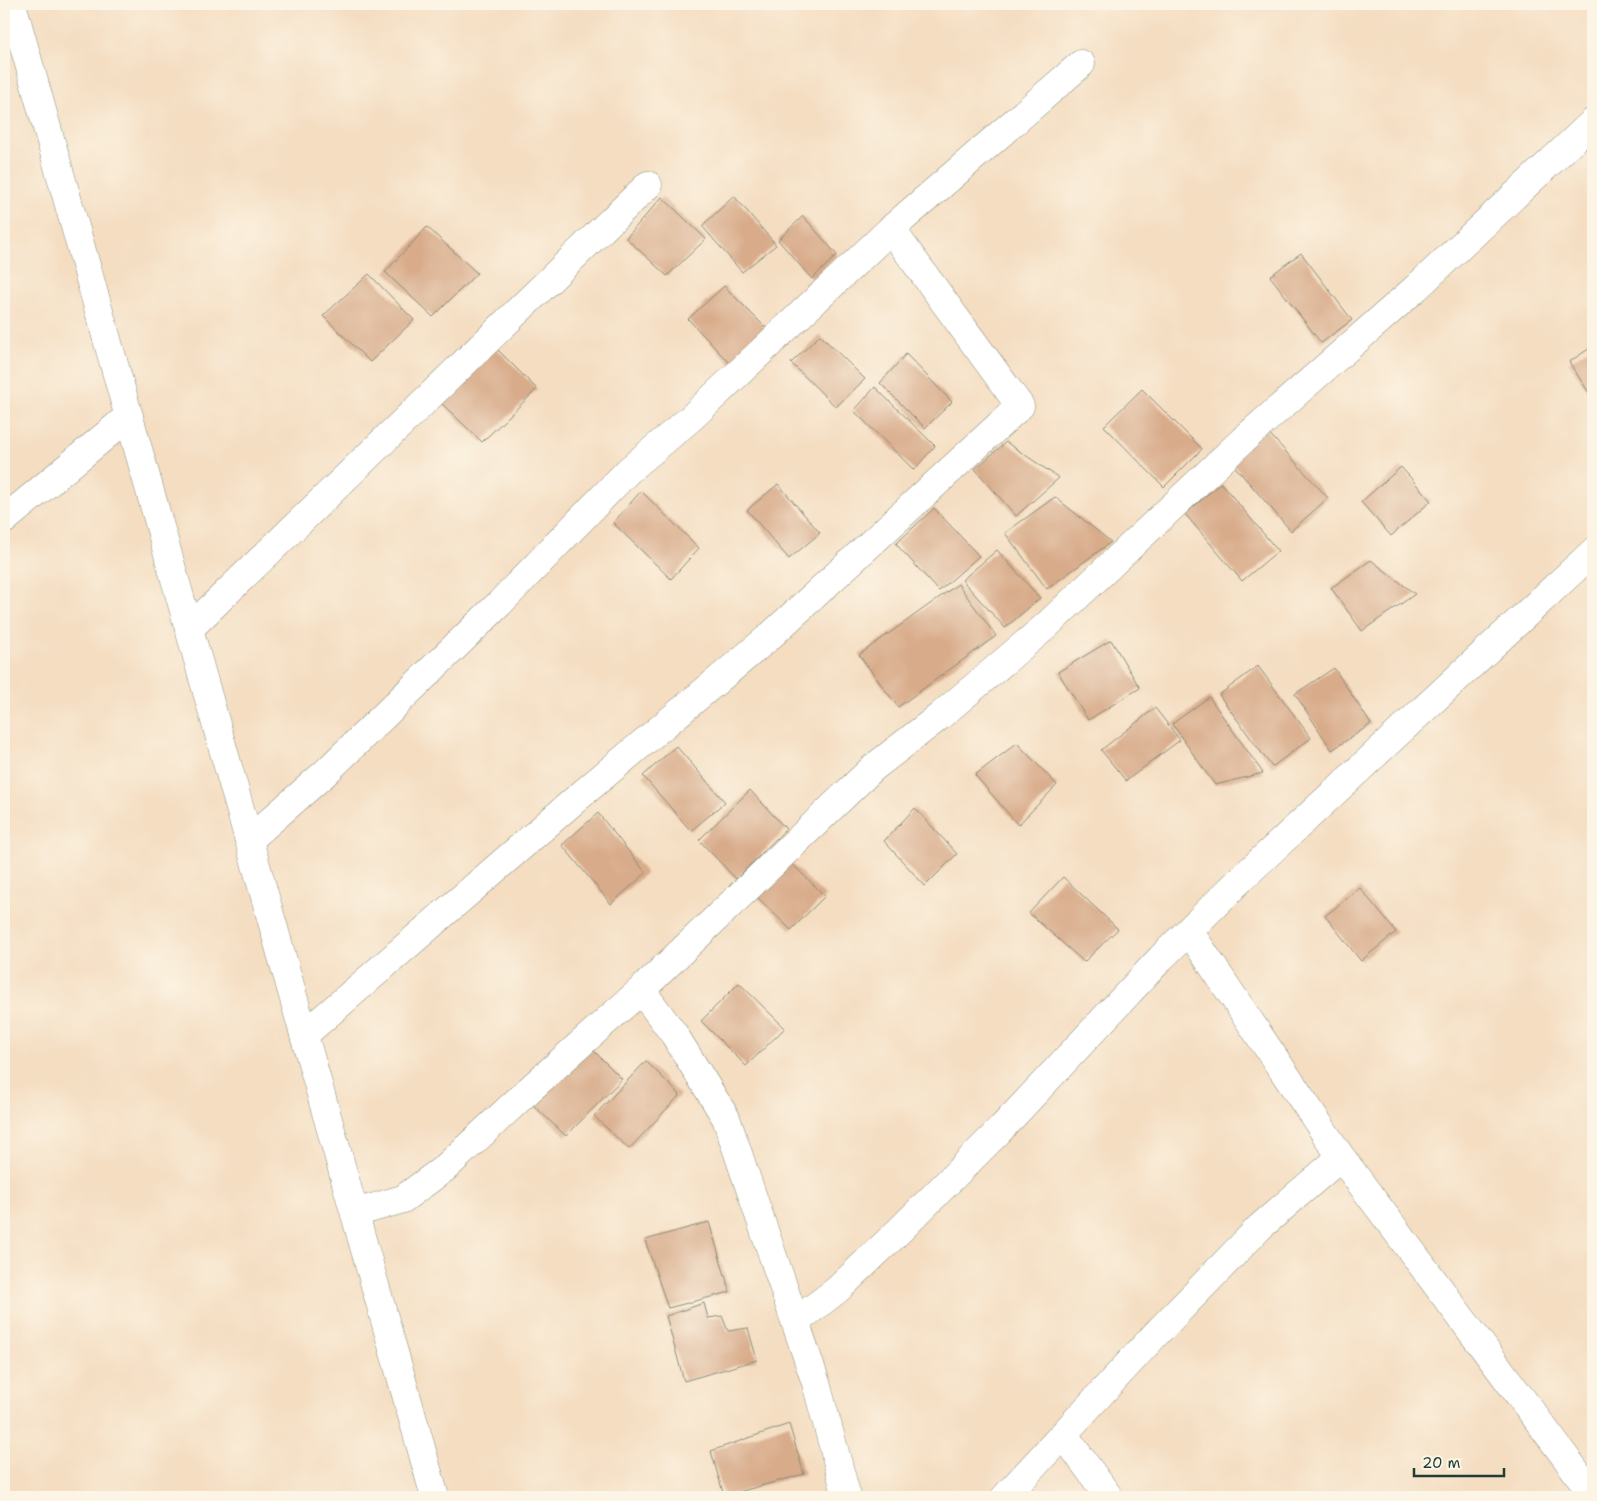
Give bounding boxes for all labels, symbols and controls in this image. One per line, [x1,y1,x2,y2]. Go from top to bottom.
scale bar [1414,1446,1504,1478]
text: 20 m [1422,1453,1461,1473]

